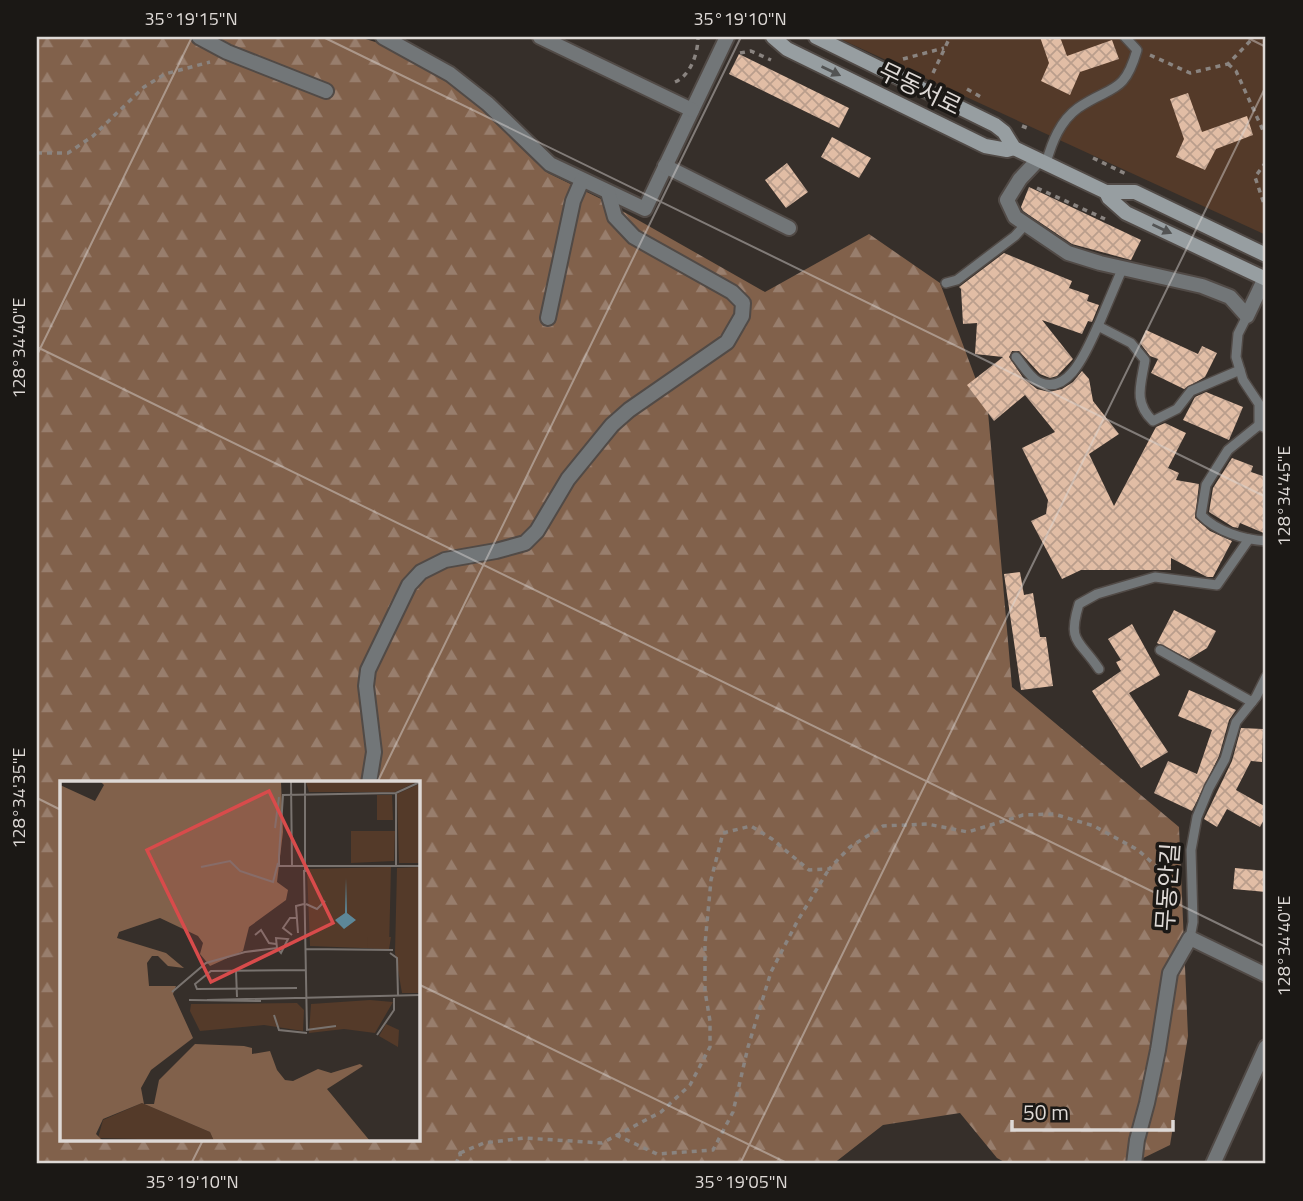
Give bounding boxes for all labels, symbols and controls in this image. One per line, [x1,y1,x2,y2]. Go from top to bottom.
text: 35°19'15"N [144,5,238,32]
text: 35°19'10"N [693,5,787,32]
street label: 무동서로 [873,53,968,124]
one-way arrow [821,65,841,77]
one-way arrow [1151,224,1172,235]
text: 128°34'40"E [5,297,32,399]
text: 128°34'45"E [1270,445,1297,547]
text: 128°34'35"E [5,747,32,849]
inset map [60,781,420,1142]
street label: 무동안길 [1146,842,1188,932]
text: 128°34'40"E [1270,895,1297,997]
scale bar [1012,1089,1174,1133]
text: 50 m [1023,1096,1069,1128]
text: 35°19'10"N [145,1168,239,1195]
text: 35°19'05"N [694,1168,788,1195]

